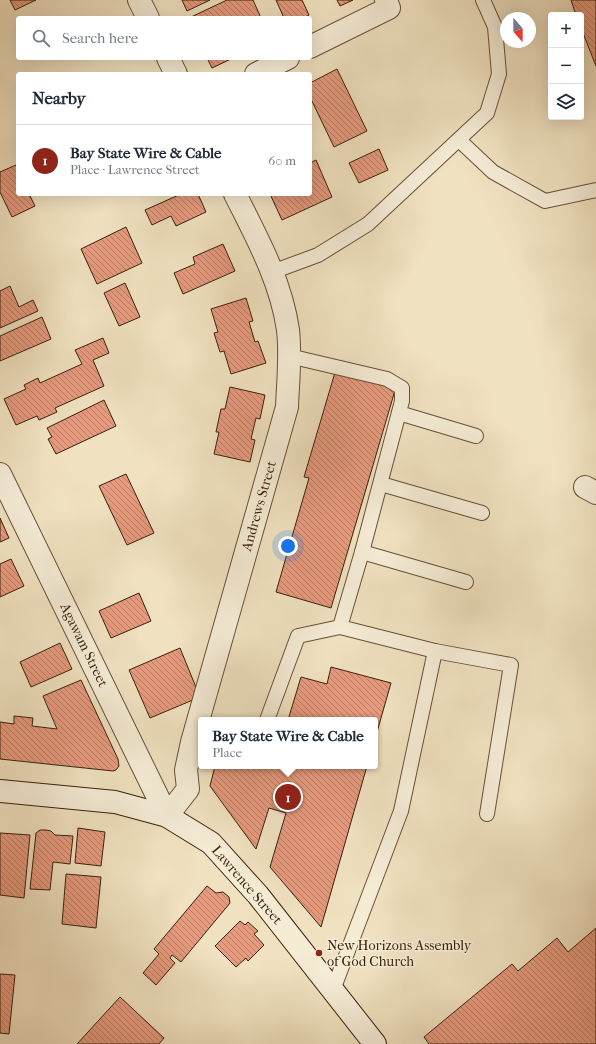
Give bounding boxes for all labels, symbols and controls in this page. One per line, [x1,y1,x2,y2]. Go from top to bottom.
north arrow [500,12,536,48]
map controls [548,12,584,120]
button: + [548,12,584,48]
search box [16,16,312,60]
icon: search [30,27,52,49]
text: Search here [62,29,138,47]
button: − [548,48,584,84]
button: layers [548,84,584,120]
text: Nearby [32,88,86,108]
text: Bay State Wire & Cable [70,144,221,162]
text: 1 [43,153,47,168]
text: 60 m [268,153,296,168]
text: Place · Lawrence Street [70,162,200,177]
street label: Andrews Street [238,459,280,554]
your location [278,536,298,556]
street label: Agawam Street [56,599,112,690]
popup [198,717,378,769]
text: Bay State Wire & Cable [212,727,364,745]
text: Place [212,745,242,760]
pin: 1 [275,782,301,812]
street label: Lawrence Street [208,842,286,928]
place label: New Horizons Assembly of God Church [327,937,472,970]
marker: New Horizons Assembly of God Church [314,948,324,958]

